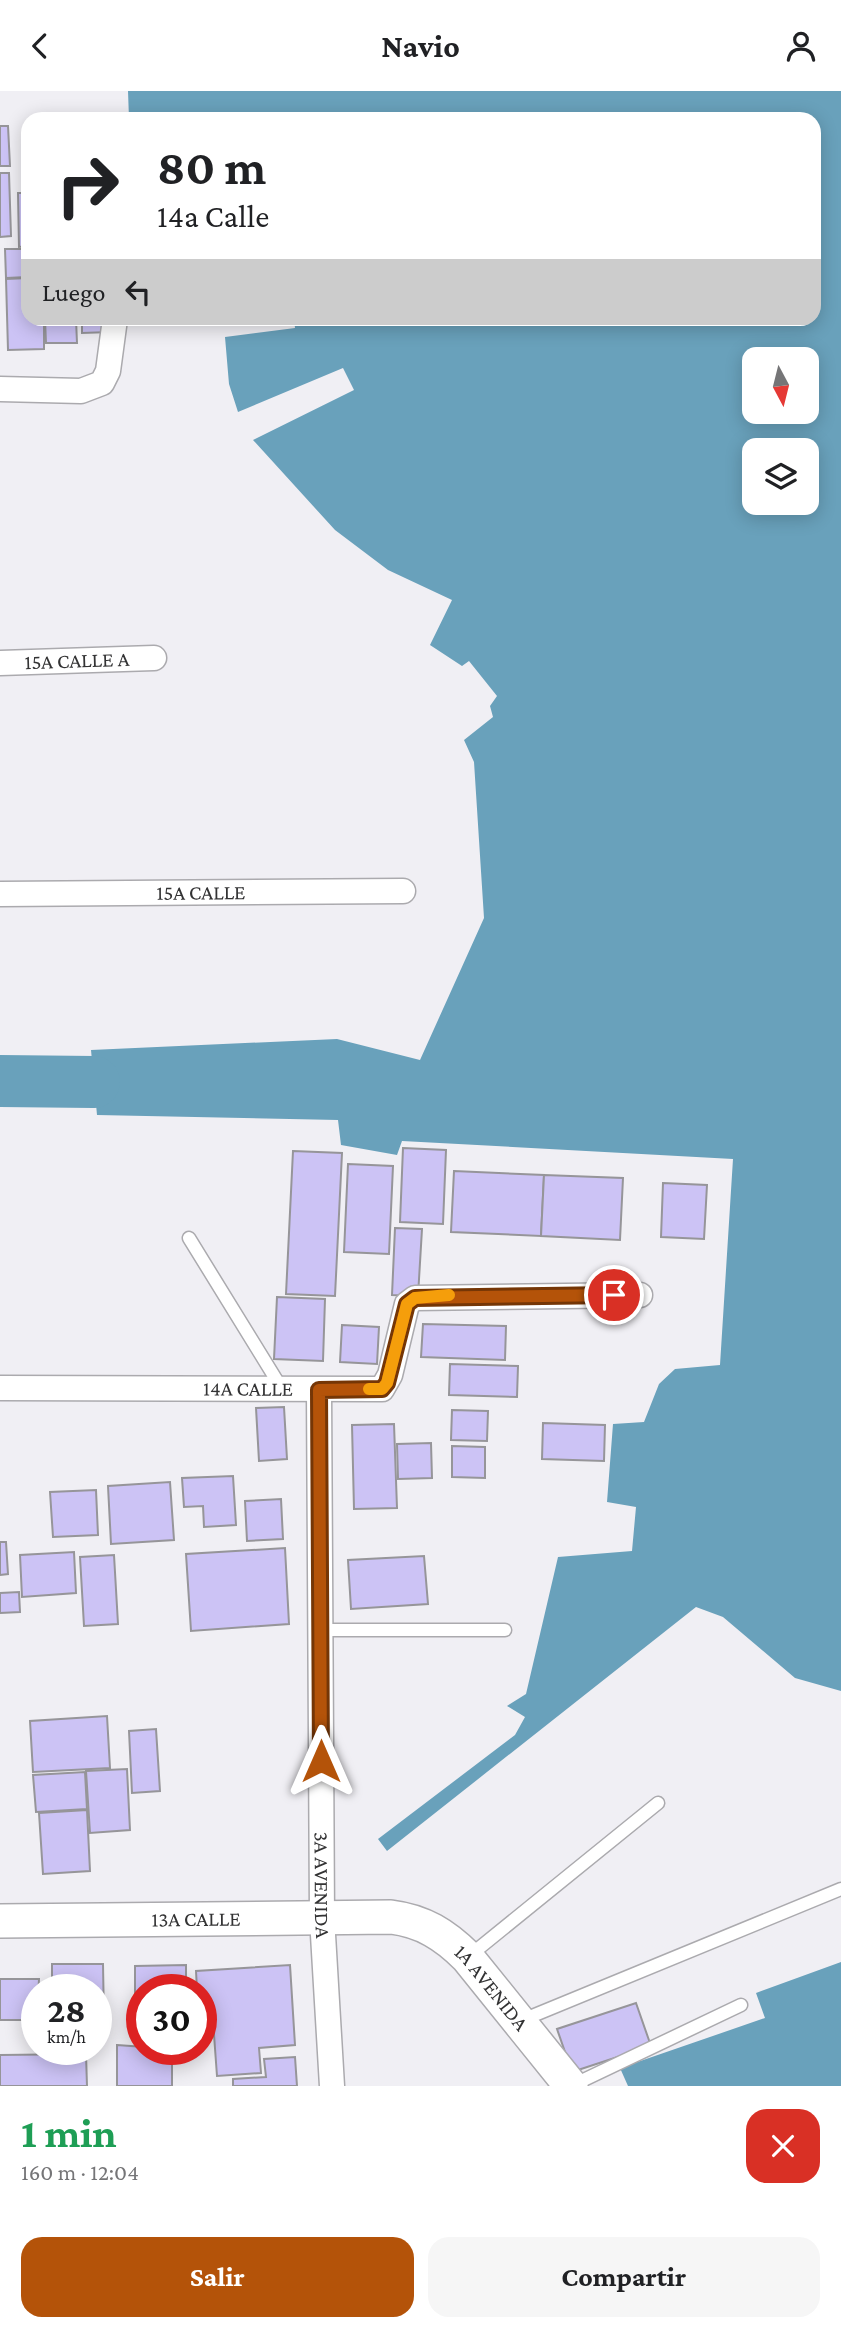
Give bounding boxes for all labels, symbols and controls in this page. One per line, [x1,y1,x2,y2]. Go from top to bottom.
icon: back [21,27,59,65]
icon: person [782,27,820,65]
text: Navio [381,28,460,64]
icon: right [42,140,133,231]
text: 80 m [157,140,266,195]
text: 14a Calle [157,198,269,234]
icon: left [119,273,157,311]
text: Luego [42,278,105,307]
north arrow [742,347,819,423]
map controls [742,347,819,515]
button: layers [742,438,819,515]
street label: 15A CALLE A [24,647,130,674]
street label: 15A CALLE [156,880,246,905]
pin [584,1265,644,1325]
icon: arrive [595,1276,633,1314]
street label: 14A CALLE [203,1377,293,1401]
position arrow [284,1724,358,1798]
street label: 3A AVENIDA [310,1832,335,1939]
street label: 13A CALLE [151,1907,241,1931]
street label: 1A AVENIDA [450,1939,534,2036]
speed limit sign: 30 [126,1974,217,2065]
text: 28 [47,1991,86,2030]
text: km/h [47,2027,86,2047]
text: 1 min [21,2109,117,2156]
button: close [746,2109,820,2183]
text: 160 m · 12:04 [21,2159,139,2185]
button: Salir [21,2237,414,2317]
button: Compartir [428,2237,820,2317]

